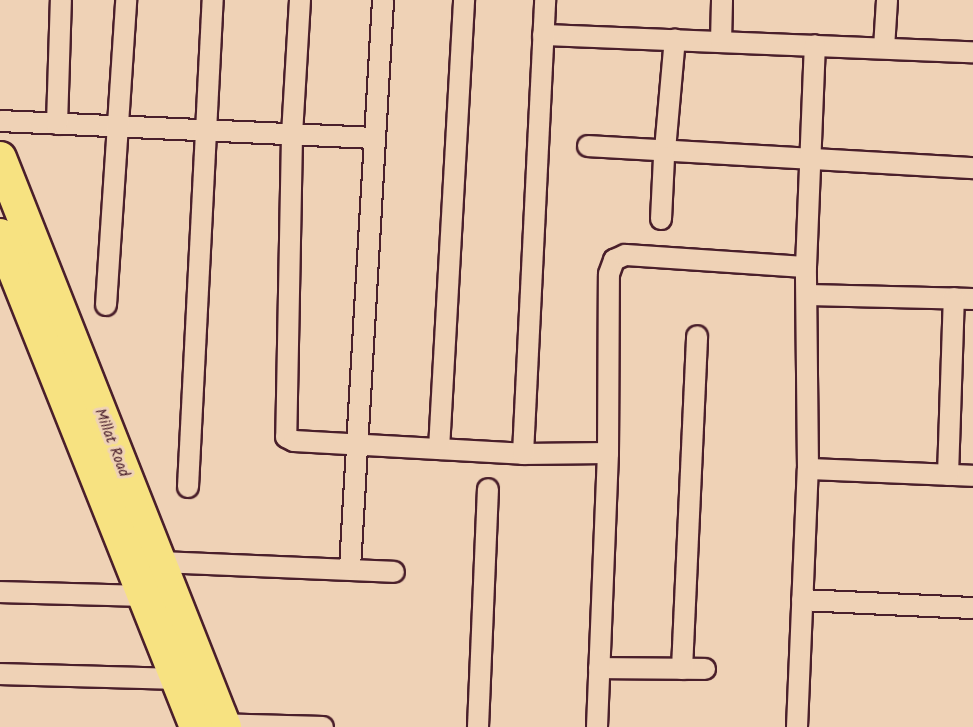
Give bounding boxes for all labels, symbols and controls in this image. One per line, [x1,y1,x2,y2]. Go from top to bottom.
street label: Millat Road [90,406,132,480]

